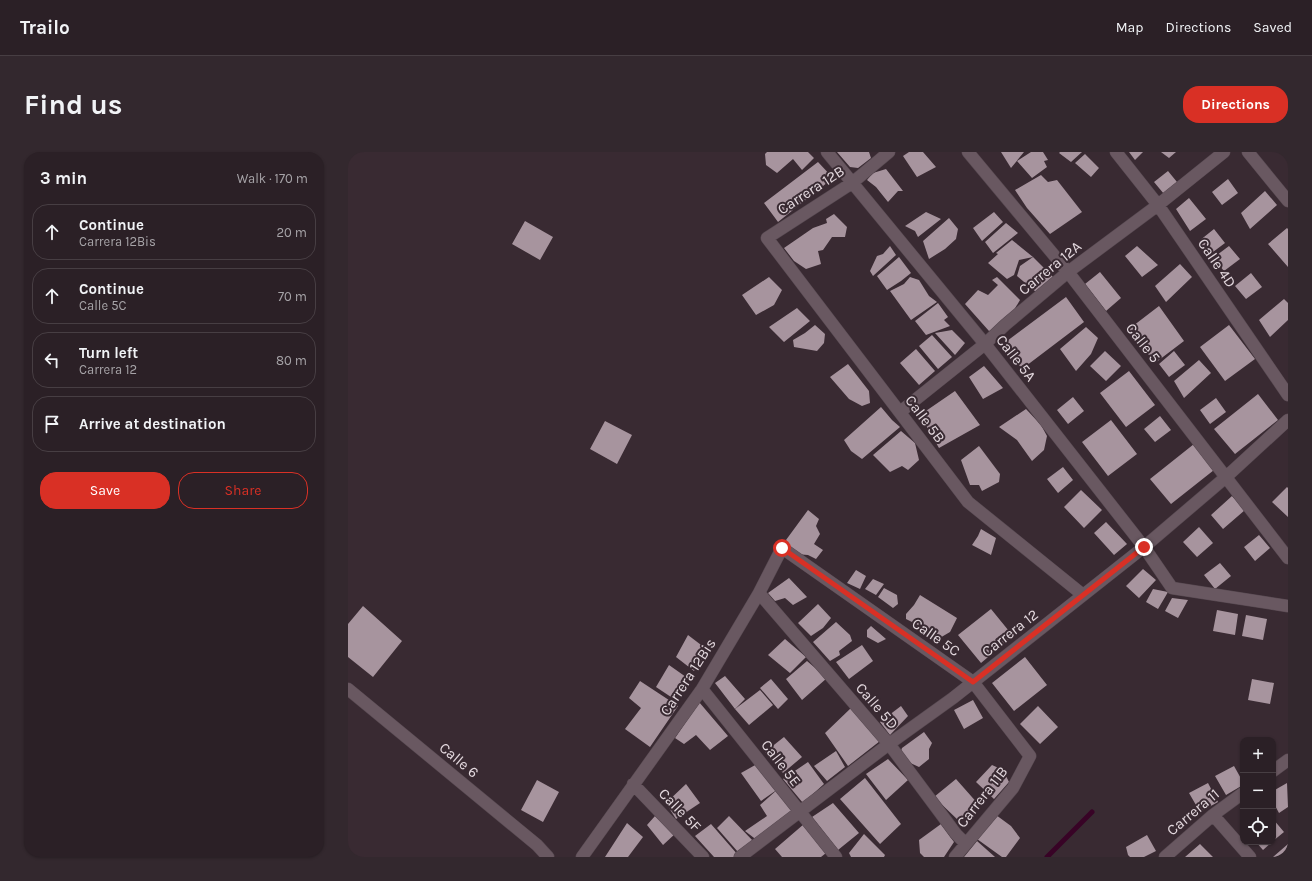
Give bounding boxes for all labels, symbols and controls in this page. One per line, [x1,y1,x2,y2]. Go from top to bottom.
text: Trailo [20,17,70,39]
text: Map [1116,19,1144,36]
text: Directions [1166,19,1231,36]
text: Saved [1253,19,1292,36]
button: Directions [1183,86,1288,123]
text: Find us [24,88,123,121]
street label: Carrera 12B [774,162,848,218]
text: 3 min [40,168,87,188]
text: Walk · 170 m [237,171,308,186]
text: Continue [79,216,144,234]
icon: ahead [41,221,63,243]
text: 20 m [277,225,307,240]
text: Carrera 12Bis [79,234,156,249]
street label: Calle 4D [1194,235,1240,291]
street label: Carrera 12A [1015,237,1085,299]
text: Continue [79,280,144,298]
icon: ahead [41,285,63,307]
text: 70 m [278,289,307,304]
text: Calle 5C [79,298,126,313]
street label: Calle 5 [1122,319,1164,367]
street label: Calle 5A [992,331,1040,385]
text: Turn left [79,344,138,362]
icon: left [41,349,63,371]
text: 80 m [276,353,307,368]
text: Carrera 12 [79,362,137,377]
street label: Calle 5B [901,392,949,446]
icon: arrive [41,413,63,435]
text: Arrive at destination [79,415,226,433]
button: Save [40,472,170,509]
button: Share [178,472,308,509]
route end [1135,538,1153,556]
route start [773,539,791,557]
street label: Carrera 12 [978,605,1042,661]
street label: Calle 5C [908,614,964,660]
street label: Carrera 12Bis [656,635,720,719]
street label: Calle 5D [852,679,902,733]
street label: Calle 5E [757,736,805,790]
map controls [1240,737,1276,845]
button: + [1240,737,1276,773]
street label: Calle 6 [436,738,482,782]
street label: Carrera 11B [953,763,1011,831]
button: − [1240,773,1276,809]
street label: Calle 5F [655,785,705,836]
street label: Carrera 11 [1163,785,1223,839]
button: locate [1240,809,1276,845]

